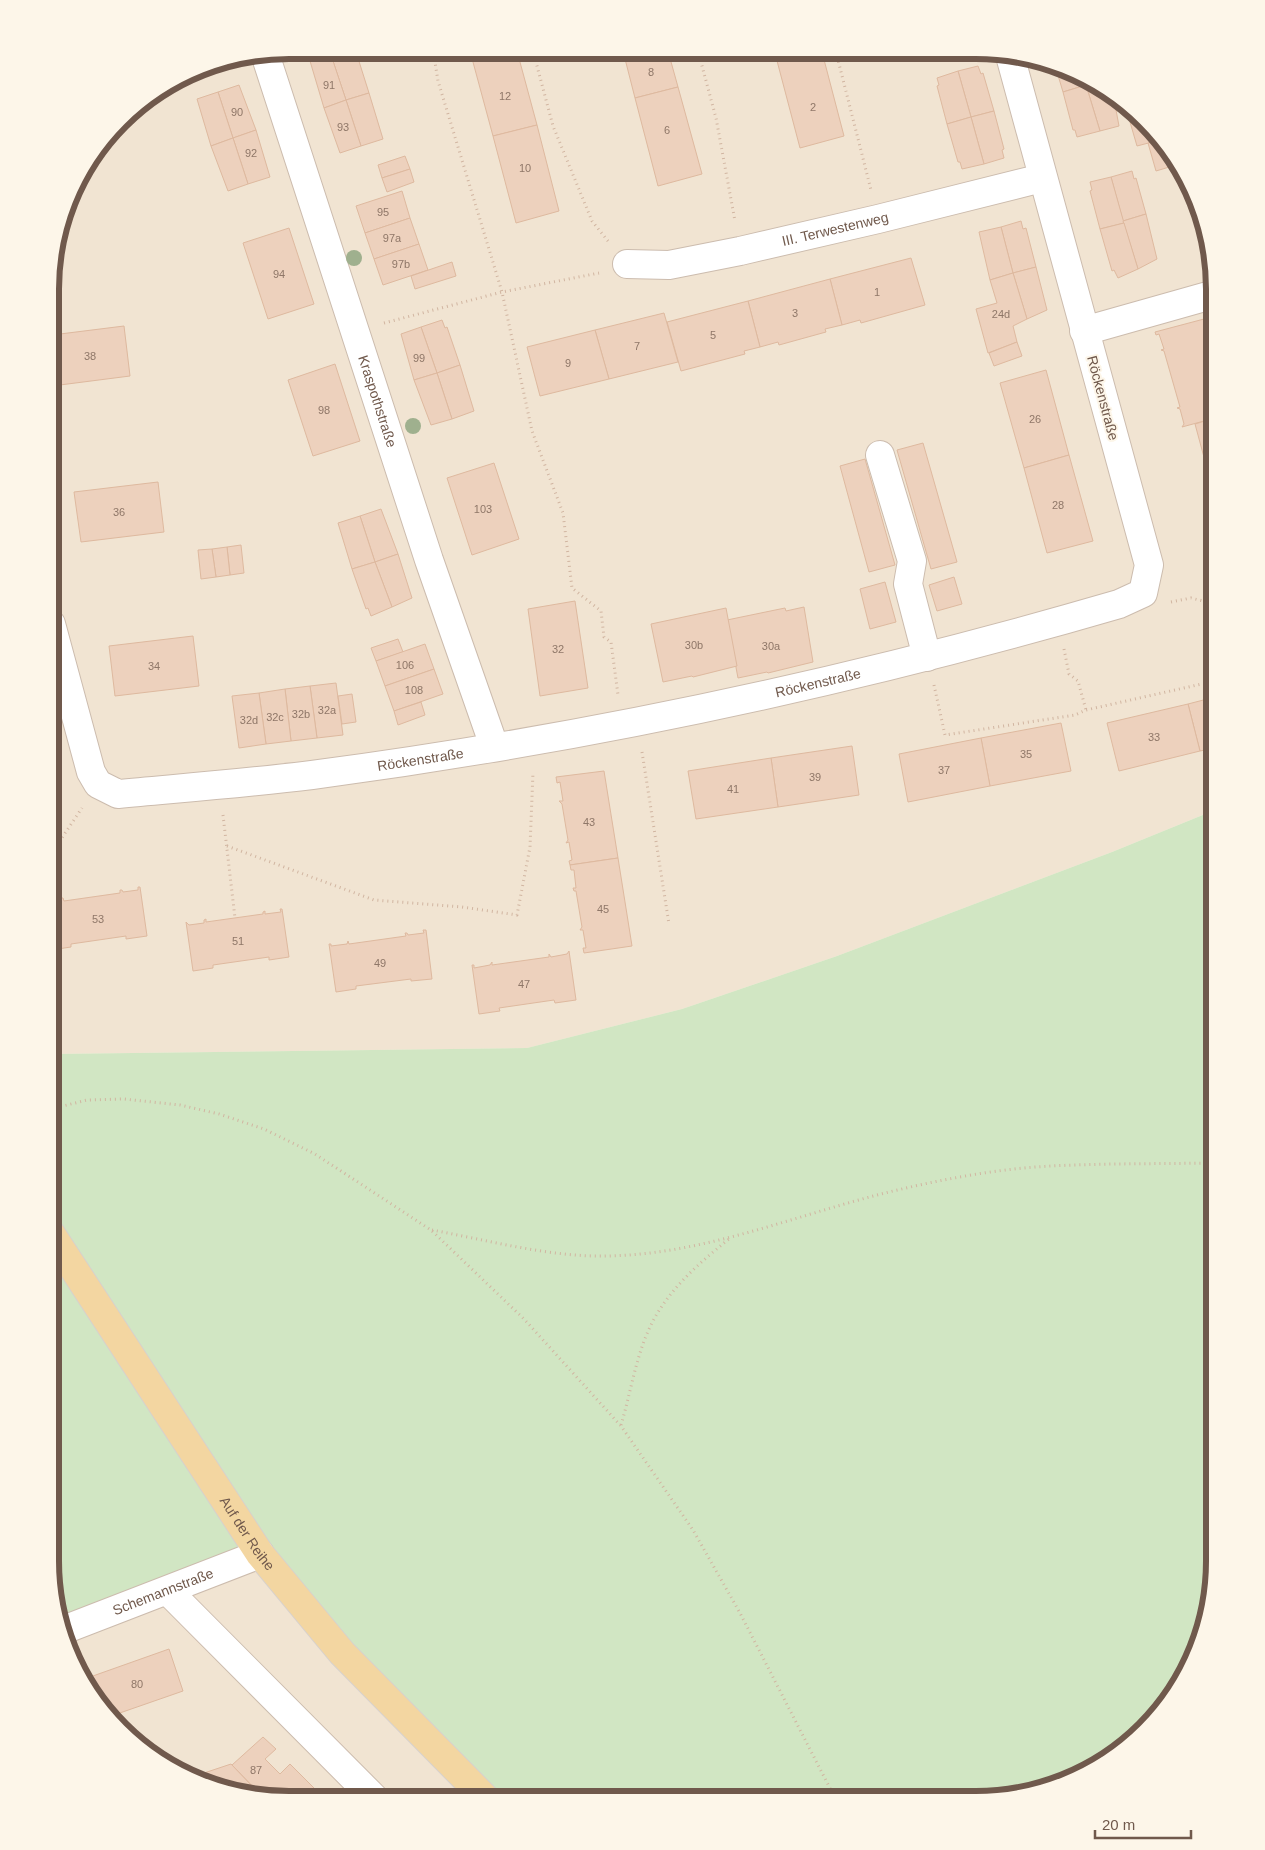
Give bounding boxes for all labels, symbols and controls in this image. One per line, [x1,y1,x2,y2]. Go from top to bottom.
house number: 8 [648,66,654,78]
house number: 91 [323,79,335,91]
house number: 12 [499,90,511,102]
house number: 2 [810,101,816,113]
house number: 90 [231,106,243,118]
house number: 93 [337,121,349,133]
house number: 6 [664,124,670,136]
house number: 92 [245,147,257,159]
house number: 10 [519,162,531,174]
house number: 95 [377,206,389,218]
street label: III. Terwestenweg [780,209,890,249]
house number: 97a [383,232,402,244]
house number: 97b [392,258,410,270]
house number: 94 [273,268,285,280]
house number: 1 [874,286,880,298]
house number: 3 [792,307,798,319]
house number: 24d [992,308,1010,320]
house number: 5 [710,329,716,341]
house number: 7 [634,340,640,352]
house number: 38 [84,350,96,362]
house number: 99 [413,352,425,364]
street label: Kraspothstraße [355,353,400,449]
street label: Röckenstraße [1084,354,1122,442]
house number: 9 [565,357,571,369]
house number: 98 [318,404,330,416]
house number: 26 [1029,413,1041,425]
house number: 28 [1052,499,1064,511]
house number: 103 [474,503,492,515]
house number: 36 [113,506,125,518]
house number: 30b [685,639,703,651]
house number: 30a [762,640,781,652]
house number: 32 [552,643,564,655]
house number: 106 [396,659,414,671]
house number: 34 [148,660,160,672]
street label: Röckenstraße [774,665,862,700]
house number: 108 [405,684,423,696]
house number: 32a [318,704,337,716]
house number: 32b [292,708,310,720]
house number: 32c [266,711,284,723]
house number: 32d [240,714,258,726]
house number: 33 [1148,731,1160,743]
street label: Röckenstraße [376,745,465,774]
house number: 35 [1020,748,1032,760]
house number: 37 [938,764,950,776]
house number: 39 [809,771,821,783]
house number: 41 [727,783,739,795]
house number: 43 [583,816,595,828]
house number: 45 [597,903,609,915]
house number: 53 [92,913,104,925]
house number: 51 [232,935,244,947]
house number: 49 [374,957,386,969]
house number: 47 [518,978,530,990]
street label: Auf der Reihe [217,1493,278,1574]
street label: Schemannstraße [110,1565,216,1618]
house number: 80 [131,1678,143,1690]
house number: 87 [250,1764,262,1776]
scale bar [1095,1808,1191,1840]
text: 20 m [1102,1816,1135,1833]

